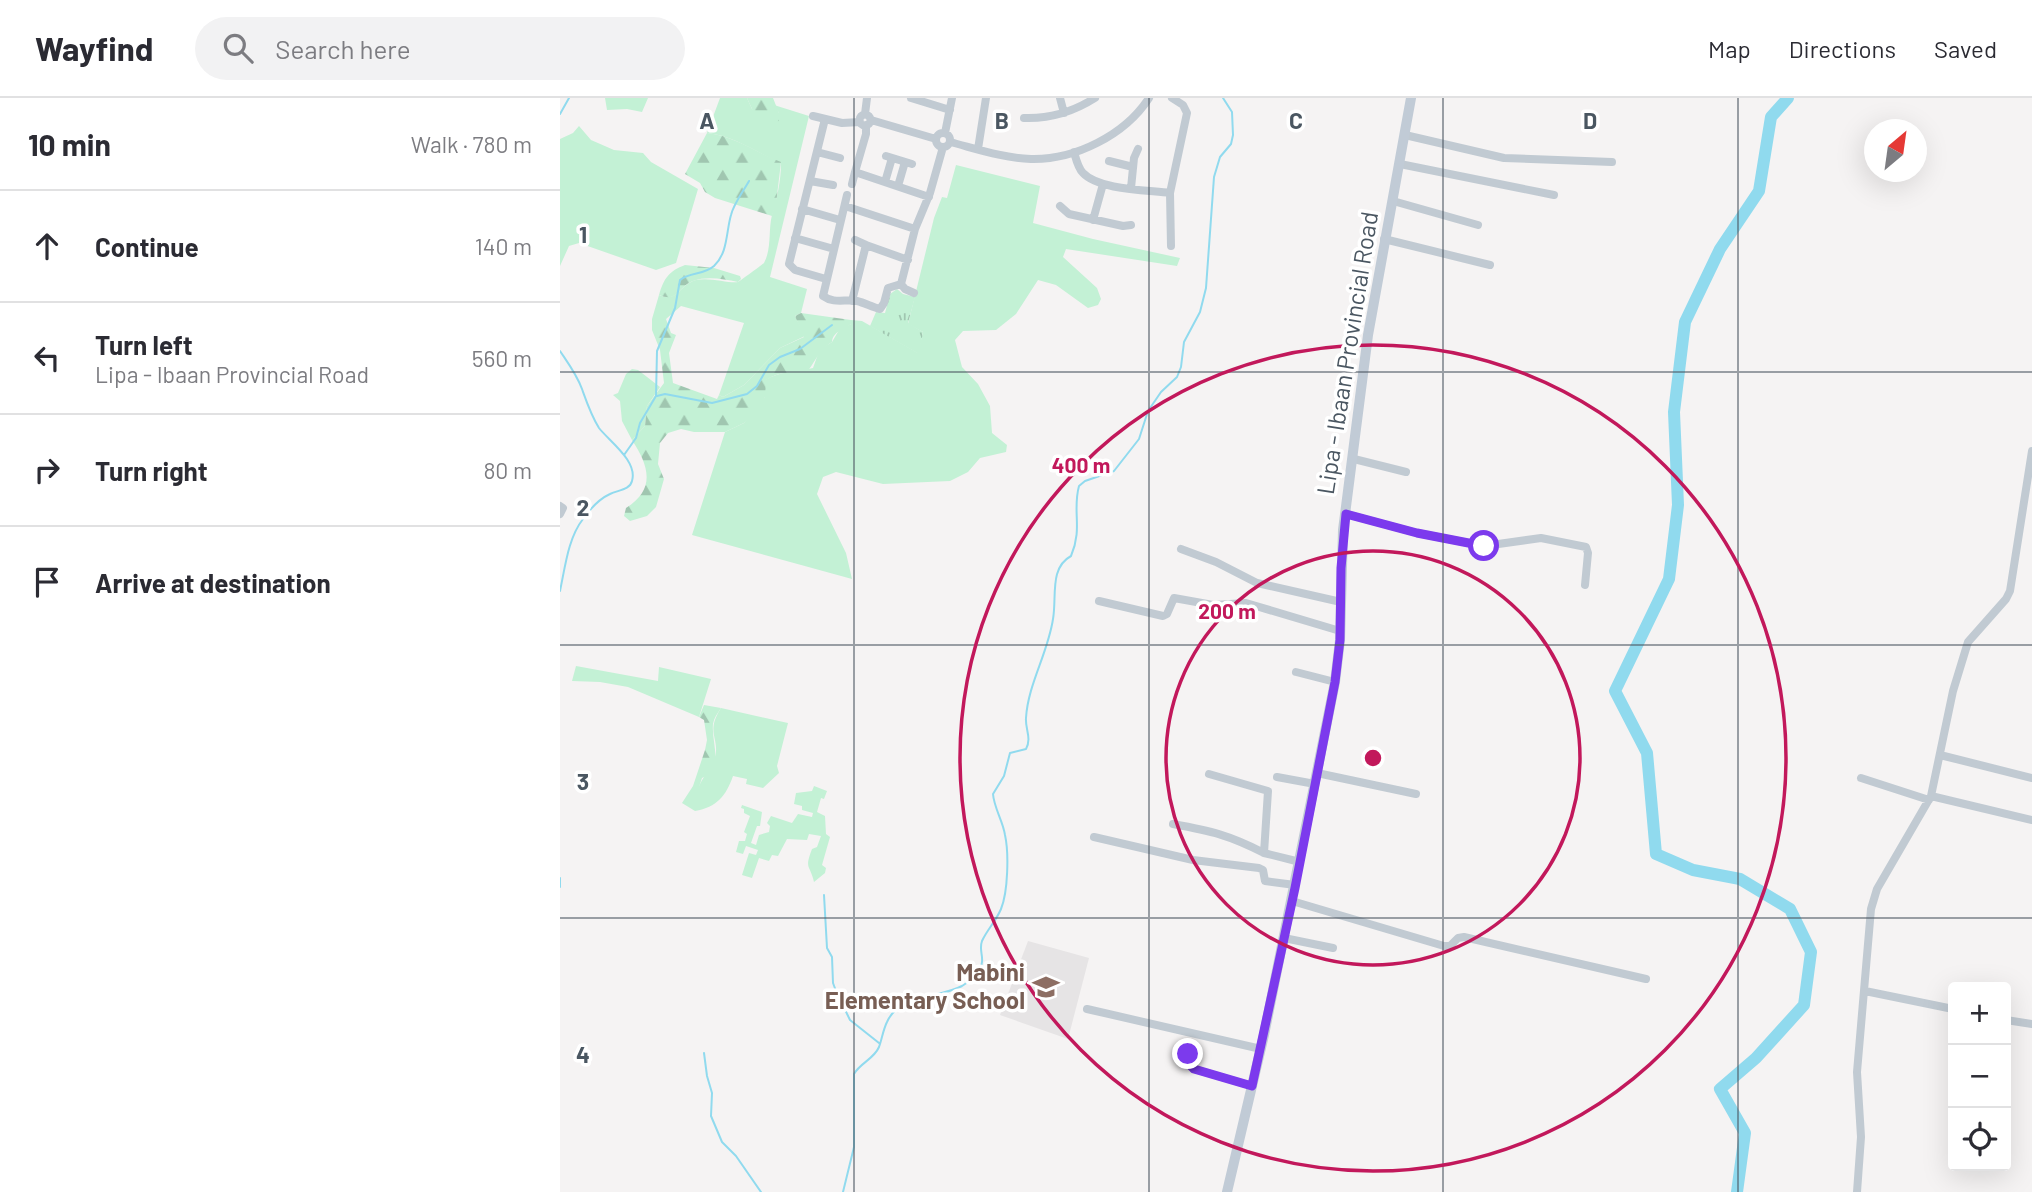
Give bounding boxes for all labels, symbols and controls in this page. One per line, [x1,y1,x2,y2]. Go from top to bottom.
search box [195,17,685,80]
text: Wayfind [35,28,153,68]
icon: search [219,29,257,67]
text: Search here [275,33,411,64]
text: Map [1708,34,1751,63]
text: Directions [1789,34,1896,63]
text: Saved [1934,34,1997,63]
text: A [699,106,715,134]
text: B [995,106,1009,134]
text: C [1289,106,1303,134]
text: D [1583,106,1597,134]
north arrow [1864,119,1927,182]
text: 10 min [28,126,111,162]
text: Walk · 780 m [411,130,532,158]
street label: Lipa - Ibaan Provincial Road [1310,209,1383,496]
text: 1 [579,220,587,248]
icon: ahead [28,227,66,265]
text: Continue [95,231,199,262]
text: 140 m [475,232,532,260]
text: Turn left [95,329,193,360]
icon: left [28,339,66,377]
text: 560 m [472,344,532,372]
text: Lipa - Ibaan Provincial Road [95,360,369,388]
icon: right [28,451,66,489]
text: 400 m [1052,452,1110,477]
text: Turn right [95,455,208,486]
text: 80 m [483,456,532,484]
text: 2 [577,493,589,521]
route start [1468,530,1499,561]
icon: arrive [28,563,66,601]
text: Arrive at destination [95,567,331,598]
text: 200 m [1198,598,1256,623]
centre of rings [1361,746,1385,770]
text: 3 [577,767,589,795]
place label: Mabini Elementary School [825,957,1025,1014]
school or university icon: Mabini Elementary School [1031,972,1061,1002]
map controls [1948,982,2011,1171]
button: + [1948,982,2011,1045]
route end [1172,1038,1203,1069]
text: 4 [576,1040,590,1068]
button: − [1948,1045,2011,1108]
button: locate [1948,1108,2011,1171]

